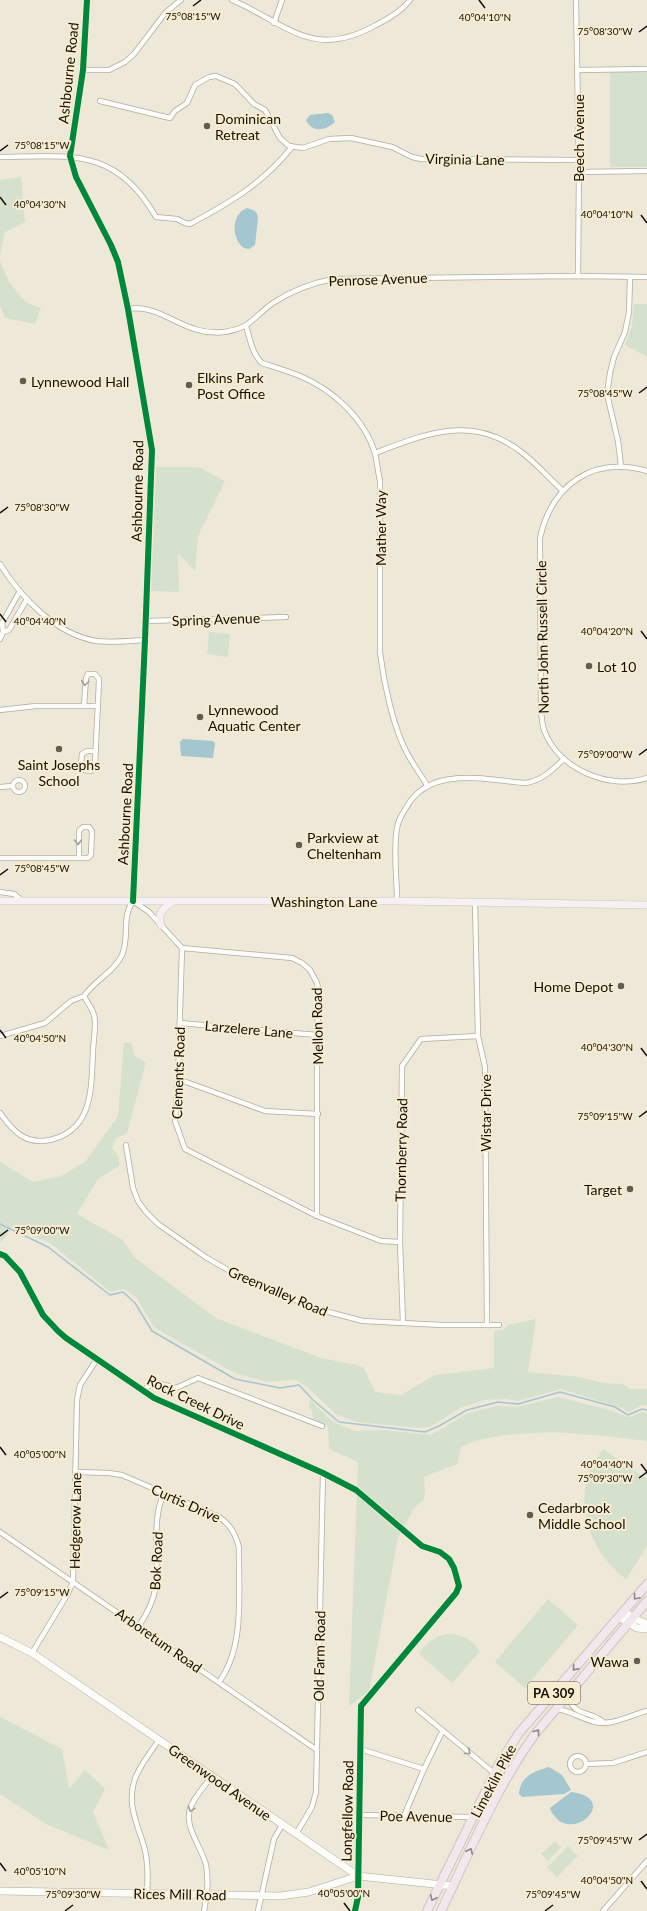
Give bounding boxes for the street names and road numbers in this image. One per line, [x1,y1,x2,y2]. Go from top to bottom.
street label: Ashbourne Road [54,21,82,125]
street label: Beech Avenue [570,94,587,182]
street label: Virginia Lane [425,150,505,168]
street label: Penrose Avenue [328,269,428,289]
street label: Ashbourne Road [128,440,146,542]
street label: Mather Way [372,489,389,566]
street label: North John Russell Circle [532,560,552,714]
street label: Spring Avenue [172,609,260,629]
street label: Ashbourne Road [114,763,136,865]
street label: Washington Lane [271,893,377,910]
street label: Mellon Road [308,987,326,1065]
street label: Larzelere Lane [204,1017,294,1041]
street label: Clements Road [168,1027,188,1119]
street label: Wistar Drive [477,1074,494,1152]
street label: Thornberry Road [392,1098,410,1202]
street label: Greenvalley Road [226,1262,330,1320]
street label: Rock Creek Drive [144,1371,248,1433]
street label: Hedgerow Lane [66,1473,84,1569]
street label: Curtis Drive [149,1480,223,1526]
street label: Bok Road [146,1531,166,1591]
street label: Arboretum Road [113,1604,205,1676]
street label: Old Farm Road [310,1610,328,1702]
road number: PA 309 [528,1682,580,1704]
street label: Greenwood Avenue [165,1740,275,1824]
street label: Limekiln Pike [467,1741,519,1821]
street label: Longfellow Road [338,1760,356,1862]
street label: Poe Avenue [379,1807,453,1825]
street label: Rices Mill Road [133,1885,227,1903]

